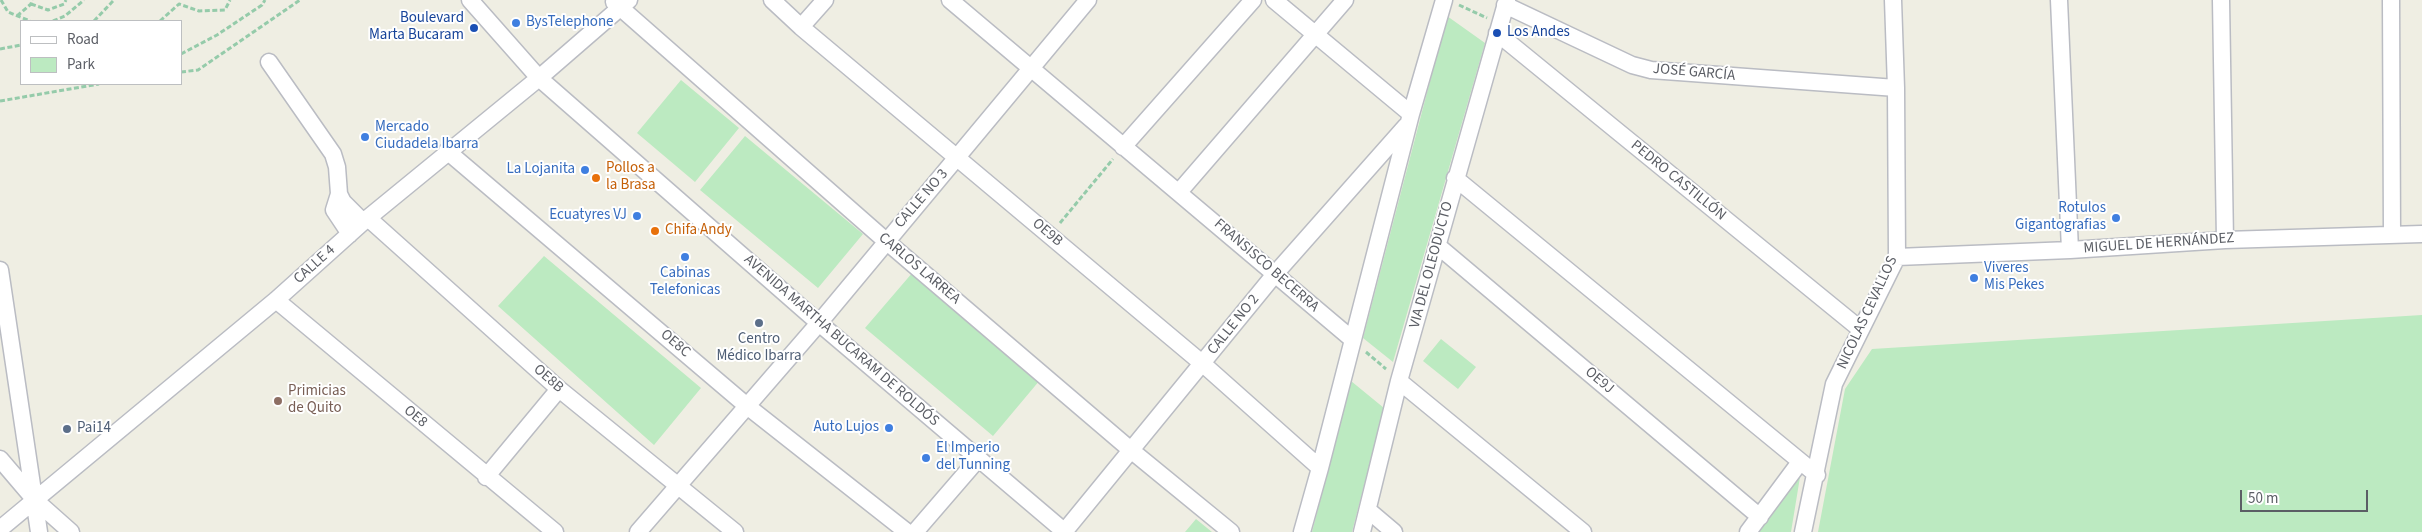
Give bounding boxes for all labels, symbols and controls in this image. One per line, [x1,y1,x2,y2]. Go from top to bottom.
place label: Boulevard Marta Bucaram [369,10,464,45]
place label: BysTelephone [526,14,614,32]
marker: BysTelephone [510,17,522,29]
legend [20,20,182,85]
marker: Boulevard Marta Bucaram [468,22,480,34]
place label: Los Andes [1507,24,1570,42]
marker: Los Andes [1491,27,1503,39]
text: Road [67,29,99,50]
text: Park [67,54,95,75]
street label: JOSÉ GARCÍA [1652,60,1736,86]
place label: Mercado Ciudadela Ibarra [375,119,479,154]
marker: Mercado Ciudadela Ibarra [359,131,371,143]
street label: PEDRO CASTILLÓN [1627,137,1729,225]
place label: Pollos a la Brasa [606,160,655,195]
place label: La Lojanita [506,161,575,179]
marker: La Lojanita [579,164,591,176]
street label: CALLE NO 3 [891,166,953,232]
marker: Pollos a la Brasa [590,172,602,184]
street label: VIA DEL OLEODUCTO [1406,200,1458,330]
place label: Rotulos Gigantografias [2015,200,2106,235]
place label: Ecuatyres VJ [549,207,627,225]
marker: Ecuatyres VJ [631,210,643,222]
marker: Rotulos Gigantografias [2110,212,2122,224]
street label: OE9B [1028,215,1066,251]
street label: FRANSISCO BECERRA [1210,216,1322,316]
place label: Chifa Andy [665,222,732,240]
marker: Chifa Andy [649,225,661,237]
street label: CARLOS LARREA [874,229,964,309]
street label: MIGUEL DE HERNÁNDEZ [2083,230,2235,258]
street label: CALLE 4 [291,242,339,288]
marker: Cabinas Telefonicas [679,251,691,263]
street label: AVENIDA MARTHA BUCARAM DE ROLDÓS [740,251,942,431]
street label: NICOLAS CEVALLOS [1834,254,1902,372]
place label: Viveres Mis Pekes [1984,260,2044,295]
place label: Cabinas Telefonicas [650,265,720,300]
marker: Viveres Mis Pekes [1968,272,1980,284]
street label: CALLE NO 2 [1204,291,1264,359]
marker: Centro Médico Ibarra [753,317,765,329]
street label: OE8C [656,326,694,362]
place label: Centro Médico Ibarra [716,331,802,366]
street label: OE8B [529,361,567,397]
street label: OE9J [1581,364,1617,398]
place label: Primicias de Quito [288,383,346,418]
marker: Primicias de Quito [272,395,284,407]
street label: OE8 [400,402,430,432]
place label: Auto Lujos [813,419,879,437]
place label: Pai14 [77,420,111,438]
marker: Auto Lujos [883,422,895,434]
marker: Pai14 [61,423,73,435]
place label: El Imperio del Tunning [936,440,1010,475]
marker: El Imperio del Tunning [920,452,932,464]
scale bar [2242,480,2370,512]
text: 50 m [2248,488,2278,509]

